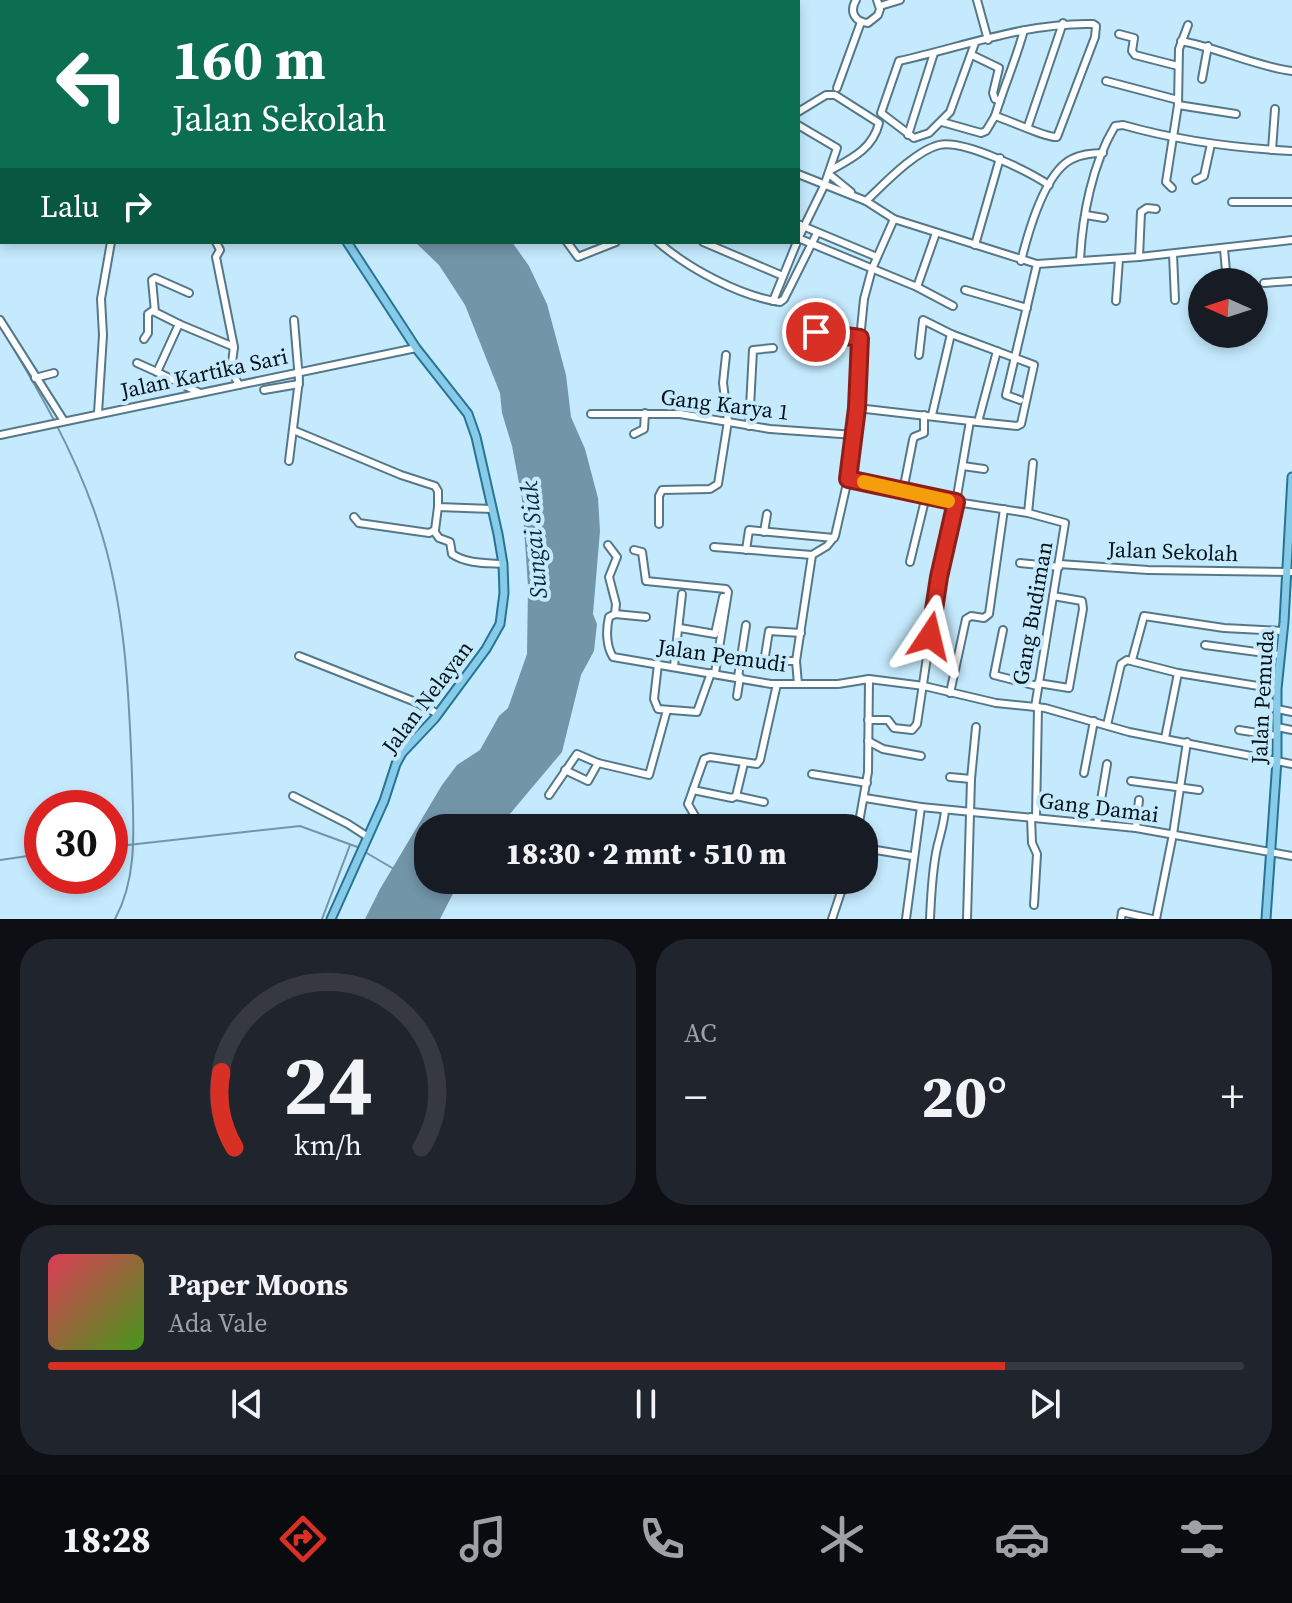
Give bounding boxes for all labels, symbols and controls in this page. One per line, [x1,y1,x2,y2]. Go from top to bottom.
text: 160 m [172,21,326,98]
icon: left [40,32,144,136]
text: Jalan Sekolah [172,94,387,143]
icon: right [115,184,159,228]
text: Lalu [40,186,99,227]
north arrow [1188,268,1268,348]
map controls [1188,268,1268,348]
pin [782,298,850,366]
icon: arrive [794,310,838,354]
street label: Jalan Kartika Sari [117,341,290,406]
street label: Gang Karya 1 [659,381,791,427]
water label: Sungai Siak [512,479,555,600]
street label: Jalan Sekolah [1106,534,1239,568]
street label: Gang Budiman [1005,539,1059,687]
position arrow [888,594,972,678]
street label: Jalan Pemuda [1243,628,1281,766]
street label: Jalan Pemudi [655,631,788,679]
street label: Jalan Nelayan [374,634,479,760]
street label: Gang Damai [1038,785,1160,829]
speed limit sign: 30 [24,790,128,894]
text: 18:30 · 2 mnt · 510 m [506,833,786,874]
text: AC [684,1015,717,1051]
text: 24 [283,1028,373,1142]
text: 20° [921,1055,1007,1137]
text: − [684,1066,707,1127]
text: + [1221,1066,1244,1127]
text: km/h [294,1125,362,1165]
text: Paper Moons [168,1264,348,1305]
text: Ada Vale [168,1305,267,1341]
icon: previous [225,1382,269,1426]
icon: pause [624,1382,668,1426]
icon: next [1023,1382,1067,1426]
icon: directions [275,1511,331,1567]
icon: music [455,1511,511,1567]
icon: phone [634,1511,690,1567]
icon: climate [814,1511,870,1567]
icon: car [994,1511,1050,1567]
icon: filters [1174,1511,1230,1567]
text: 18:28 [62,1515,151,1564]

